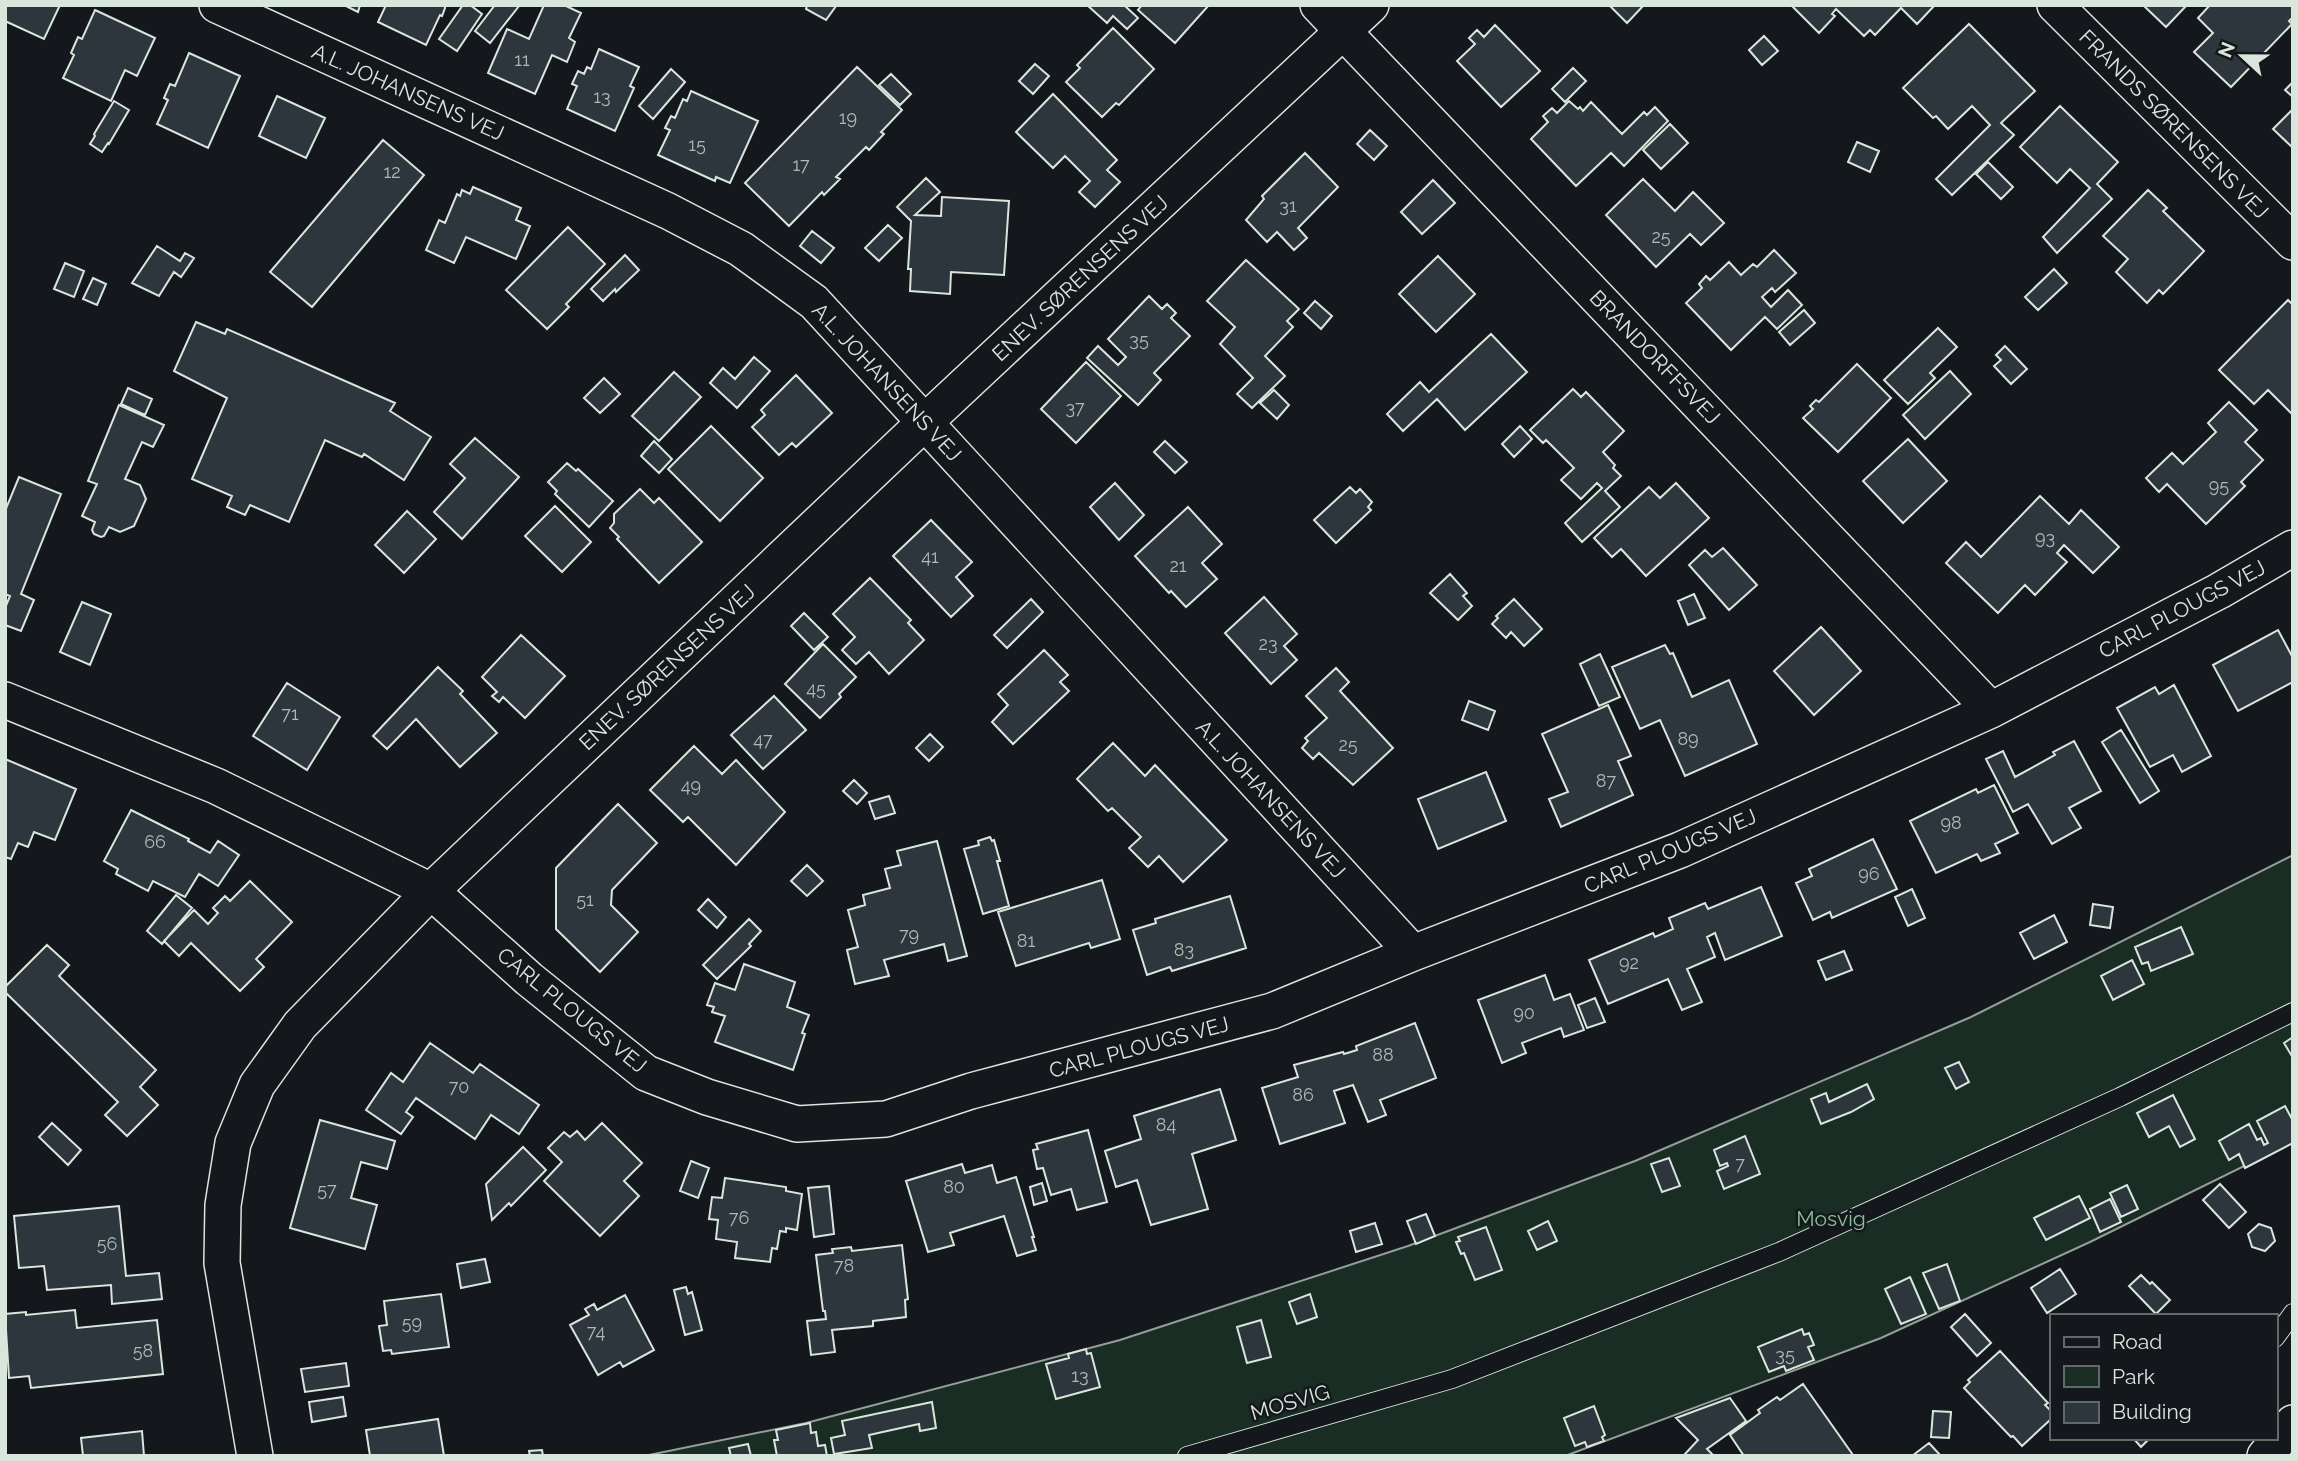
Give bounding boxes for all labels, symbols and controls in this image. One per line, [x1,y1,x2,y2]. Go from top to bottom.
north arrow [2207,21,2277,91]
street label: FRANDS SØRENSENS VEJ [2074,24,2274,224]
street label: A.L. JOHANSENS VEJ [308,38,508,146]
house number: 11 [514,49,530,70]
house number: 13 [593,86,611,107]
house number: 19 [839,107,857,128]
house number: 15 [688,134,706,155]
house number: 17 [792,154,810,175]
house number: 12 [383,161,401,182]
street label: ENEV. SØRENSENS VEJ [987,190,1173,366]
house number: 31 [1279,195,1297,216]
house number: 25 [1651,226,1671,247]
street label: BRANDORFFSVEJ [1585,285,1725,429]
street label: A.L. JOHANSENS VEJ [807,298,967,466]
house number: 35 [1129,329,1149,350]
house number: 37 [1065,397,1085,418]
house number: 95 [2209,475,2229,496]
house number: 93 [2035,527,2055,548]
house number: 41 [921,546,939,567]
house number: 21 [1169,555,1187,576]
street label: CARL PLOUGS VEJ [2094,555,2270,663]
street label: ENEV. SØRENSENS VEJ [574,579,760,755]
house number: 23 [1259,633,1278,654]
house number: 45 [806,678,826,699]
house number: 71 [281,703,299,724]
street label: A.L. JOHANSENS VEJ [1191,715,1351,883]
house number: 89 [1677,728,1699,749]
house number: 47 [753,729,773,750]
house number: 25 [1338,734,1358,755]
house number: 87 [1596,770,1617,791]
house number: 49 [681,775,701,796]
street label: CARL PLOUGS VEJ [1580,803,1760,899]
house number: 98 [1940,812,1962,833]
house number: 66 [144,831,166,852]
house number: 96 [1858,863,1880,884]
house number: 51 [576,889,594,910]
house number: 79 [899,924,919,945]
house number: 81 [1017,930,1035,951]
house number: 83 [1174,939,1194,960]
street label: CARL PLOUGS VEJ [492,942,652,1078]
house number: 92 [1619,952,1639,973]
house number: 90 [1513,1002,1535,1023]
street label: CARL PLOUGS VEJ [1046,1011,1232,1083]
house number: 88 [1372,1044,1394,1065]
house number: 70 [449,1076,469,1097]
house number: 86 [1292,1084,1314,1105]
house number: 84 [1156,1114,1176,1135]
house number: 7 [1735,1153,1745,1174]
house number: 80 [943,1176,965,1197]
house number: 57 [317,1179,337,1200]
park label: Mosvig [1796,1206,1866,1231]
house number: 76 [729,1207,749,1228]
house number: 56 [97,1233,117,1254]
house number: 78 [834,1255,854,1276]
house number: 59 [402,1312,422,1333]
legend [2050,1314,2277,1440]
house number: 74 [587,1321,605,1342]
text: Road [2112,1329,2162,1354]
house number: 58 [133,1340,153,1361]
house number: 35 [1775,1344,1795,1365]
text: Park [2112,1364,2155,1389]
house number: 13 [1071,1365,1089,1386]
street label: MOSVIG [1248,1379,1332,1425]
text: Building [2112,1399,2192,1424]

